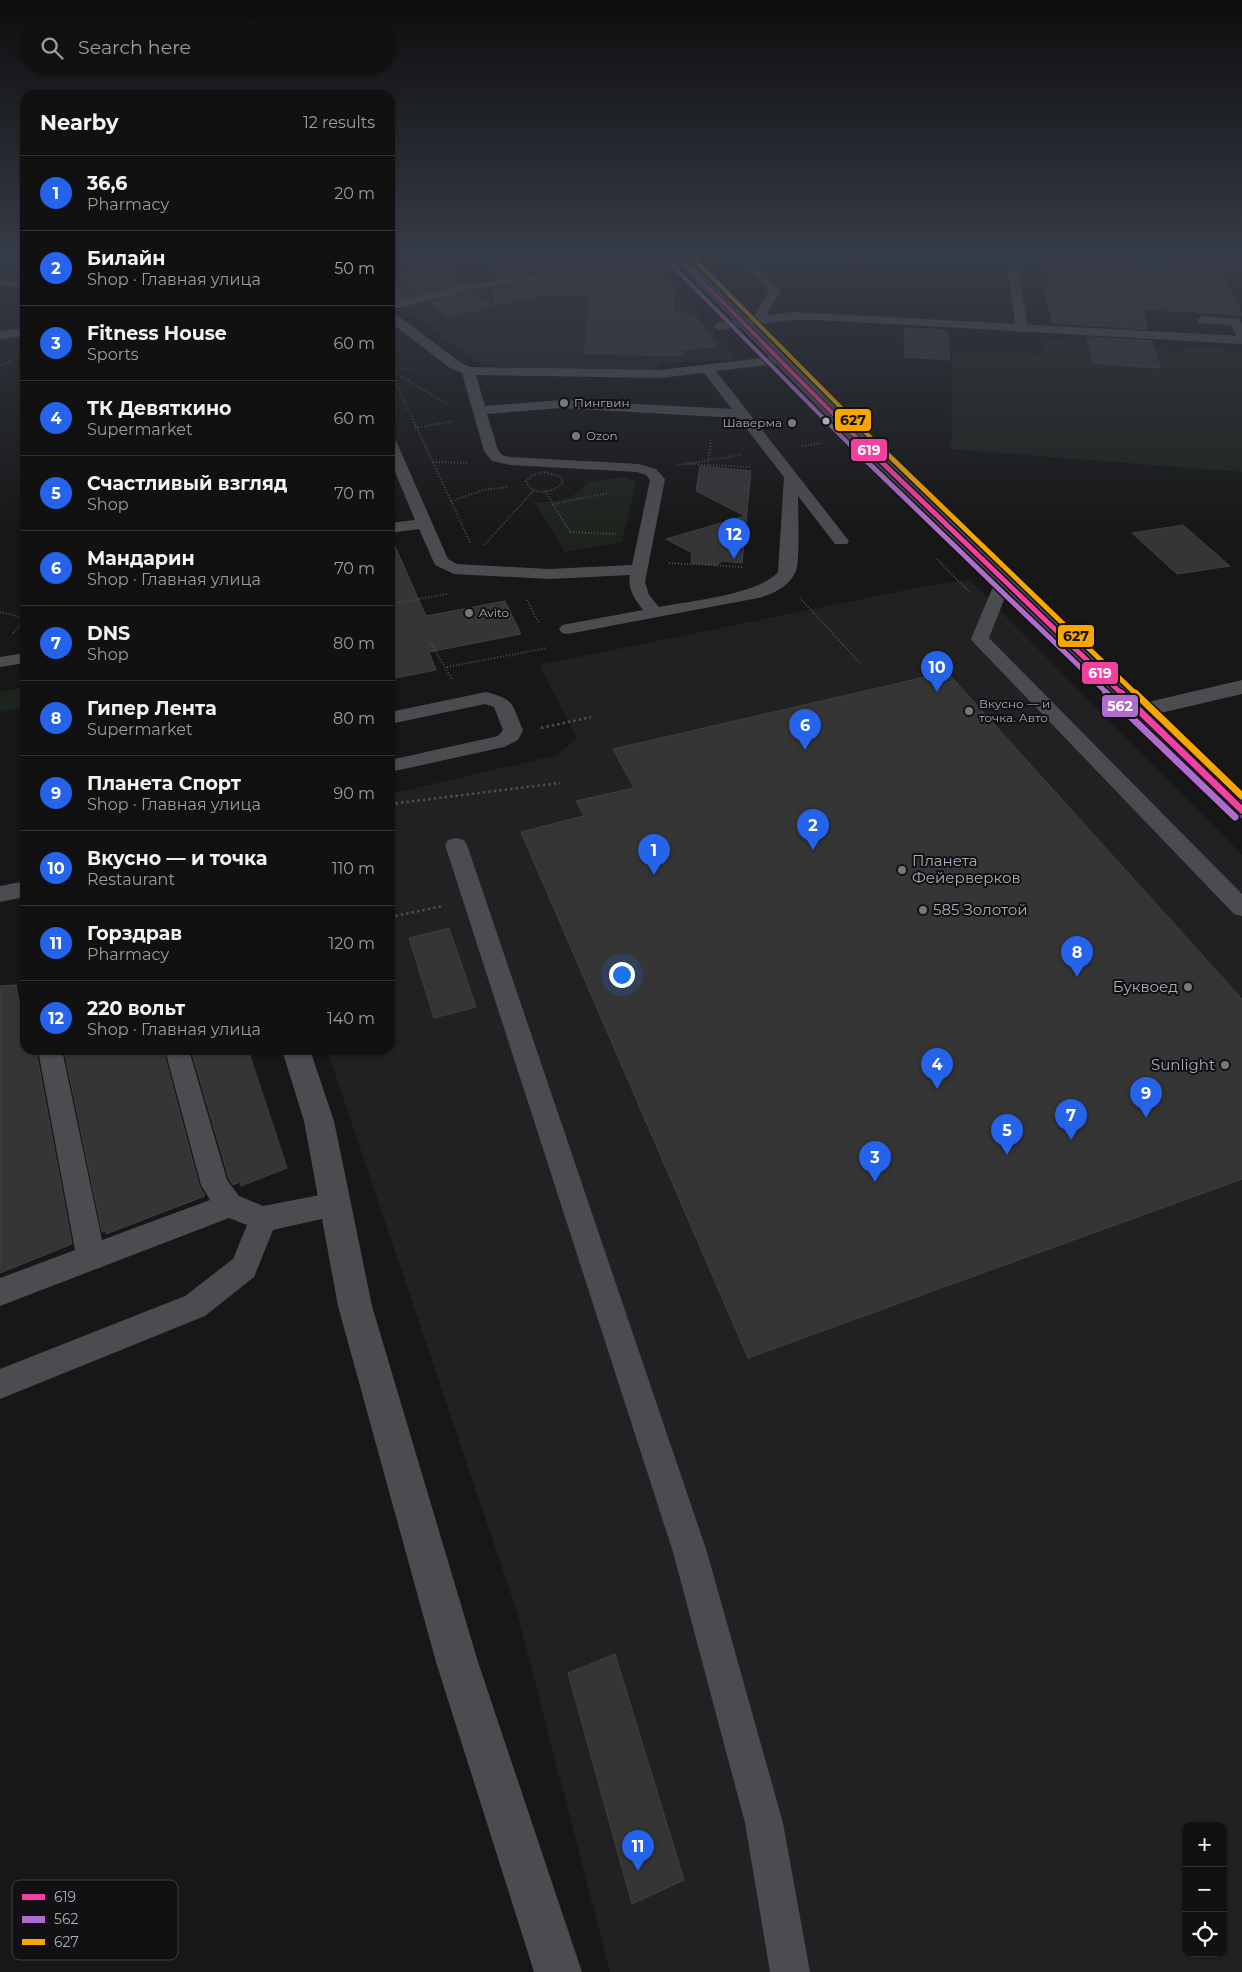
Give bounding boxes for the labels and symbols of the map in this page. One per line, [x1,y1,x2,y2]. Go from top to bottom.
place label: Пингвин [574,395,630,410]
marker: Пингвин [558,397,570,409]
line badge: 627 [834,408,872,432]
text: 627 [840,411,866,429]
place label: Шаверма [722,415,782,430]
unlabelled marker [821,416,831,426]
marker: Шаверма [786,417,798,429]
place label: Ozon [586,428,618,443]
marker: Ozon [570,430,582,442]
line badge: 619 [850,438,888,462]
text: 619 [857,441,881,459]
pin: 12 [718,518,750,559]
place label: Avito [479,605,509,620]
marker: Avito [463,607,475,619]
line badge: 627 [1057,624,1095,648]
text: 627 [1063,627,1089,645]
pin: 10 [921,651,953,692]
line badge: 619 [1081,661,1119,685]
text: 619 [1088,664,1112,682]
line badge: 562 [1101,694,1139,718]
place label: Вкусно — и точка. Авто [979,696,1050,725]
text: 562 [1107,697,1133,715]
marker: Вкусно — и точка. Авто [963,705,975,717]
pin: 6 [789,709,821,750]
pin: 2 [797,809,829,850]
pin: 1 [638,834,670,875]
place label: Планета Фейерверков [912,851,1021,887]
marker: Планета Фейерверков [896,864,908,876]
place label: 585 Золотой [933,900,1028,919]
marker: 585 Золотой [917,904,929,916]
pin: 8 [1061,936,1093,977]
your location [609,962,635,988]
place label: Буквоед [1113,977,1178,996]
marker: Буквоед [1182,981,1194,993]
pin: 4 [921,1048,953,1089]
place label: Sunlight [1151,1055,1215,1074]
marker: Sunlight [1219,1059,1231,1071]
pin: 9 [1130,1077,1162,1118]
pin: 7 [1055,1099,1087,1140]
pin: 5 [991,1114,1023,1155]
pin: 3 [859,1141,891,1182]
pin: 11 [622,1830,654,1871]
legend [12,1880,178,1960]
text: 619 [54,1888,76,1906]
text: 562 [54,1910,78,1928]
text: 627 [54,1933,79,1951]

